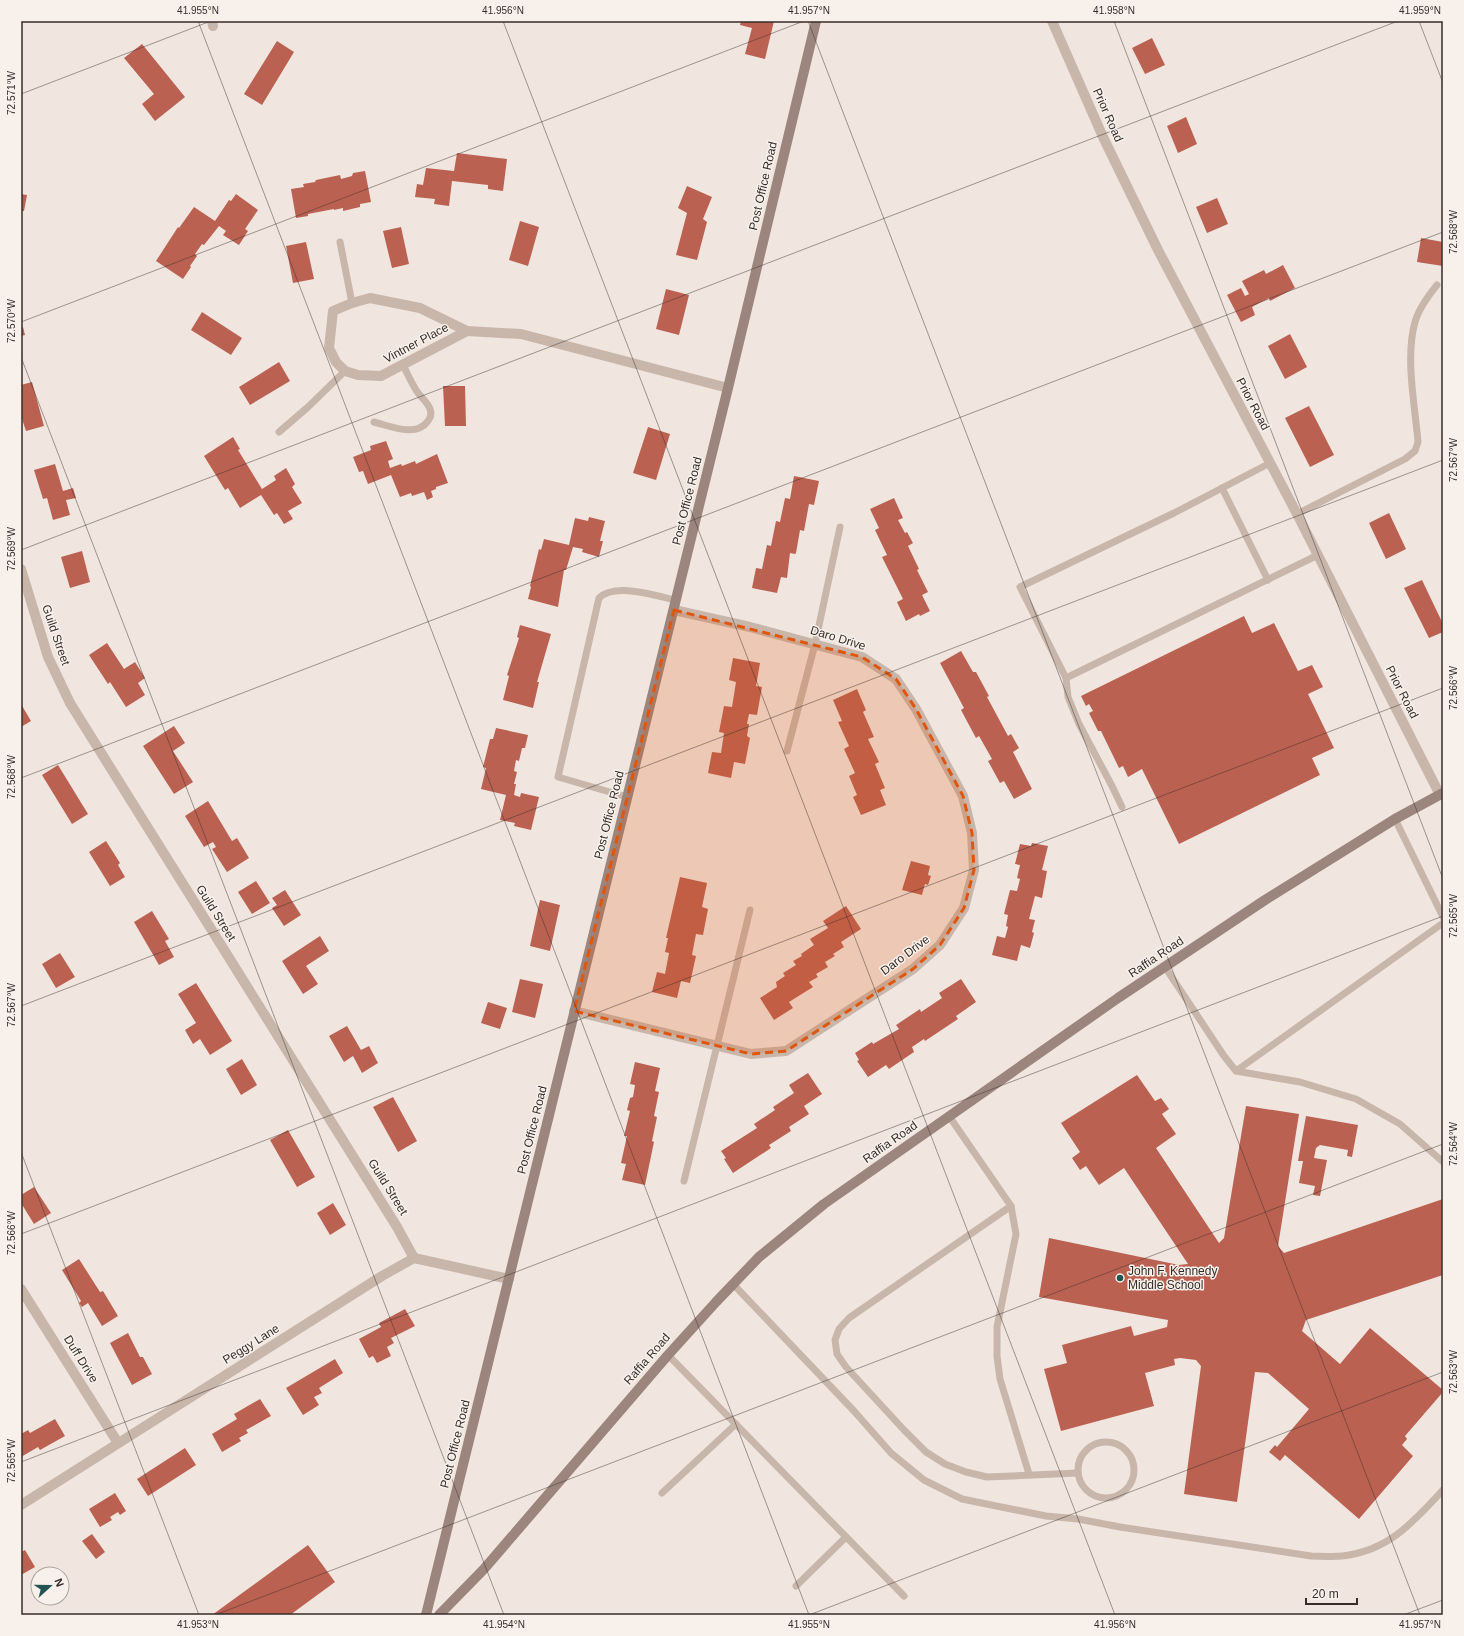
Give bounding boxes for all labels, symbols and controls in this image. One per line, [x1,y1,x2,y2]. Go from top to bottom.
text: 41.955°N [177,5,219,16]
text: 41.956°N [482,5,524,16]
text: 41.957°N [788,5,830,16]
text: 41.958°N [1093,5,1135,16]
text: 41.959°N [1399,5,1441,16]
text: 72.571°W [6,70,17,115]
street label: Prior Road [1090,86,1126,144]
street label: Post Office Road [746,140,780,232]
text: 72.568°W [1448,209,1459,254]
text: 72.570°W [6,298,17,343]
street label: Vintner Place [381,320,451,366]
street label: Prior Road [1233,375,1273,433]
text: 72.567°W [1448,437,1459,482]
street label: Post Office Road [669,455,705,547]
text: 72.569°W [6,526,17,571]
street label: Guild Street [39,603,73,668]
street label: Daro Drive [809,623,868,653]
street label: Prior Road [1383,663,1421,721]
text: 72.566°W [1448,665,1459,710]
text: 72.568°W [6,754,17,799]
street label: Post Office Road [591,769,627,861]
street label: Guild Street [193,882,239,944]
text: 72.565°W [1448,893,1459,938]
street label: Daro Drive [878,932,932,978]
street label: Raffia Road [1126,934,1186,980]
text: 72.567°W [6,982,17,1027]
street label: Post Office Road [514,1084,550,1176]
street label: Raffia Road [860,1118,920,1166]
text: 72.564°W [1448,1121,1459,1166]
street label: Guild Street [365,1156,411,1218]
text: 72.566°W [6,1210,17,1255]
place label: John F. Kennedy Middle School [1128,1264,1217,1292]
marker: John F. Kennedy Middle School [1115,1273,1125,1283]
street label: Peggy Lane [220,1321,282,1367]
street label: Raffia Road [621,1331,673,1387]
street label: Duff Drive [61,1333,101,1386]
text: 72.563°W [1448,1349,1459,1394]
street label: Post Office Road [437,1398,473,1490]
text: 72.565°W [6,1438,17,1483]
north arrow [30,1566,70,1606]
text: N [52,1577,66,1588]
scale bar [1306,1580,1357,1606]
text: 20 m [1312,1587,1339,1601]
text: 41.953°N [177,1619,219,1630]
text: 41.954°N [483,1619,525,1630]
text: 41.955°N [788,1619,830,1630]
text: 41.956°N [1094,1619,1136,1630]
text: 41.957°N [1399,1619,1441,1630]

